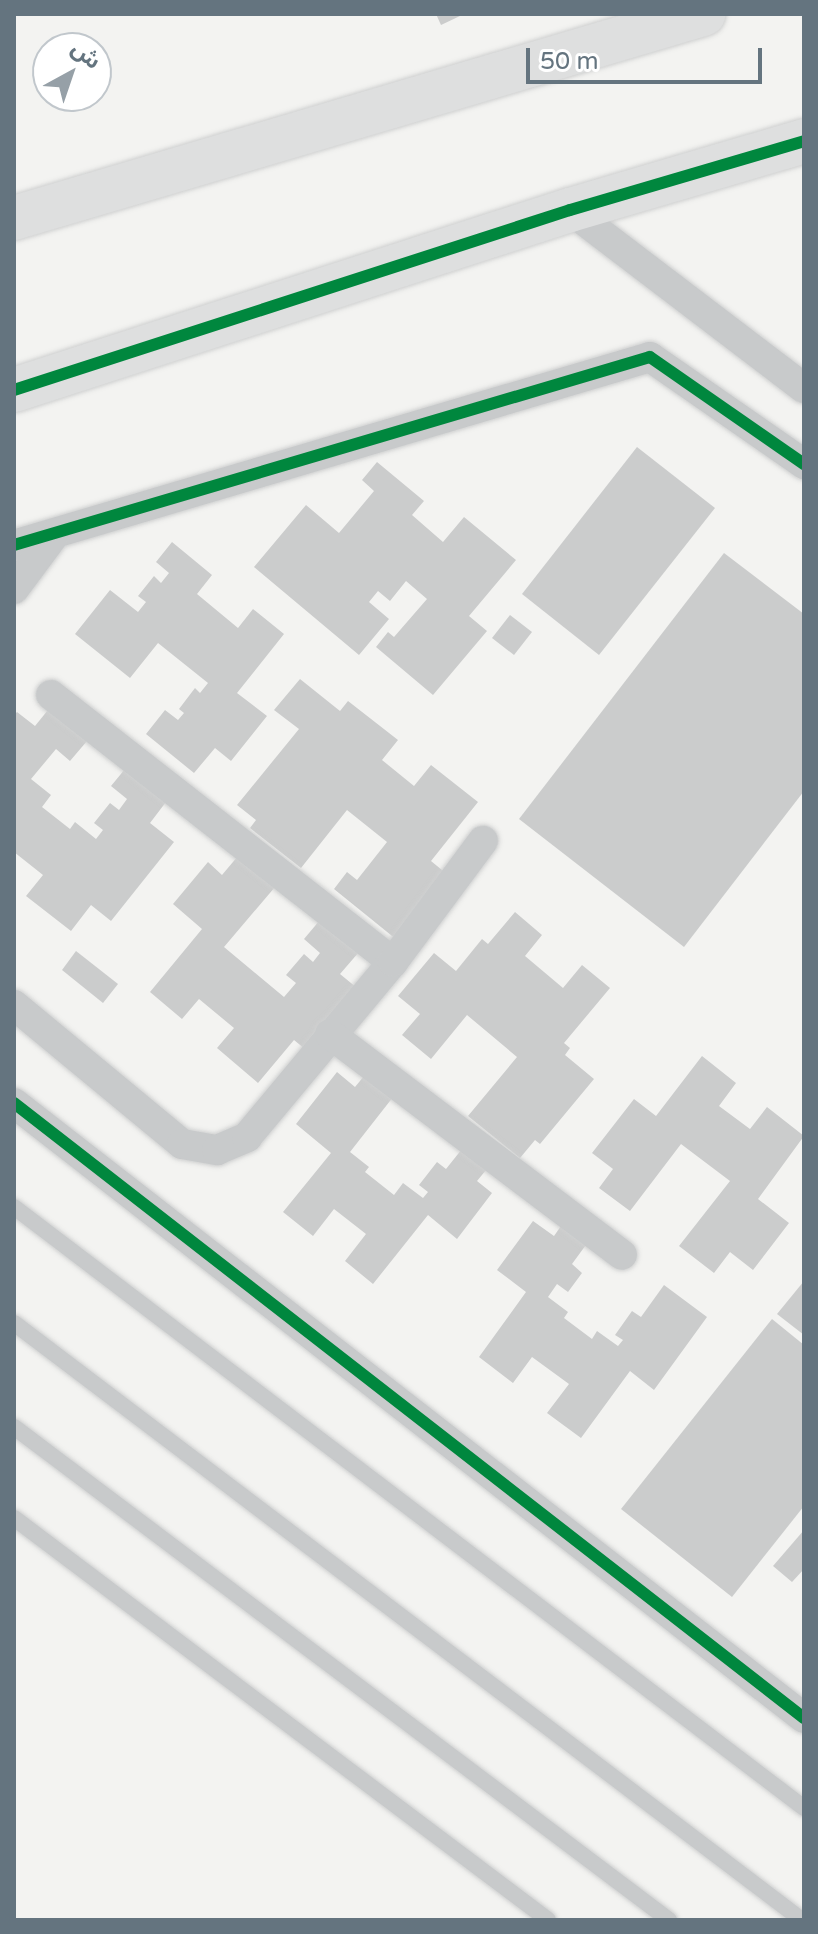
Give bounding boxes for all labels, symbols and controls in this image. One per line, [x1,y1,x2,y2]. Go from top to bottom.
north arrow [32,32,112,112]
scale bar [530,32,766,82]
text: ش [66,35,106,75]
text: 50 m [540,47,598,76]

